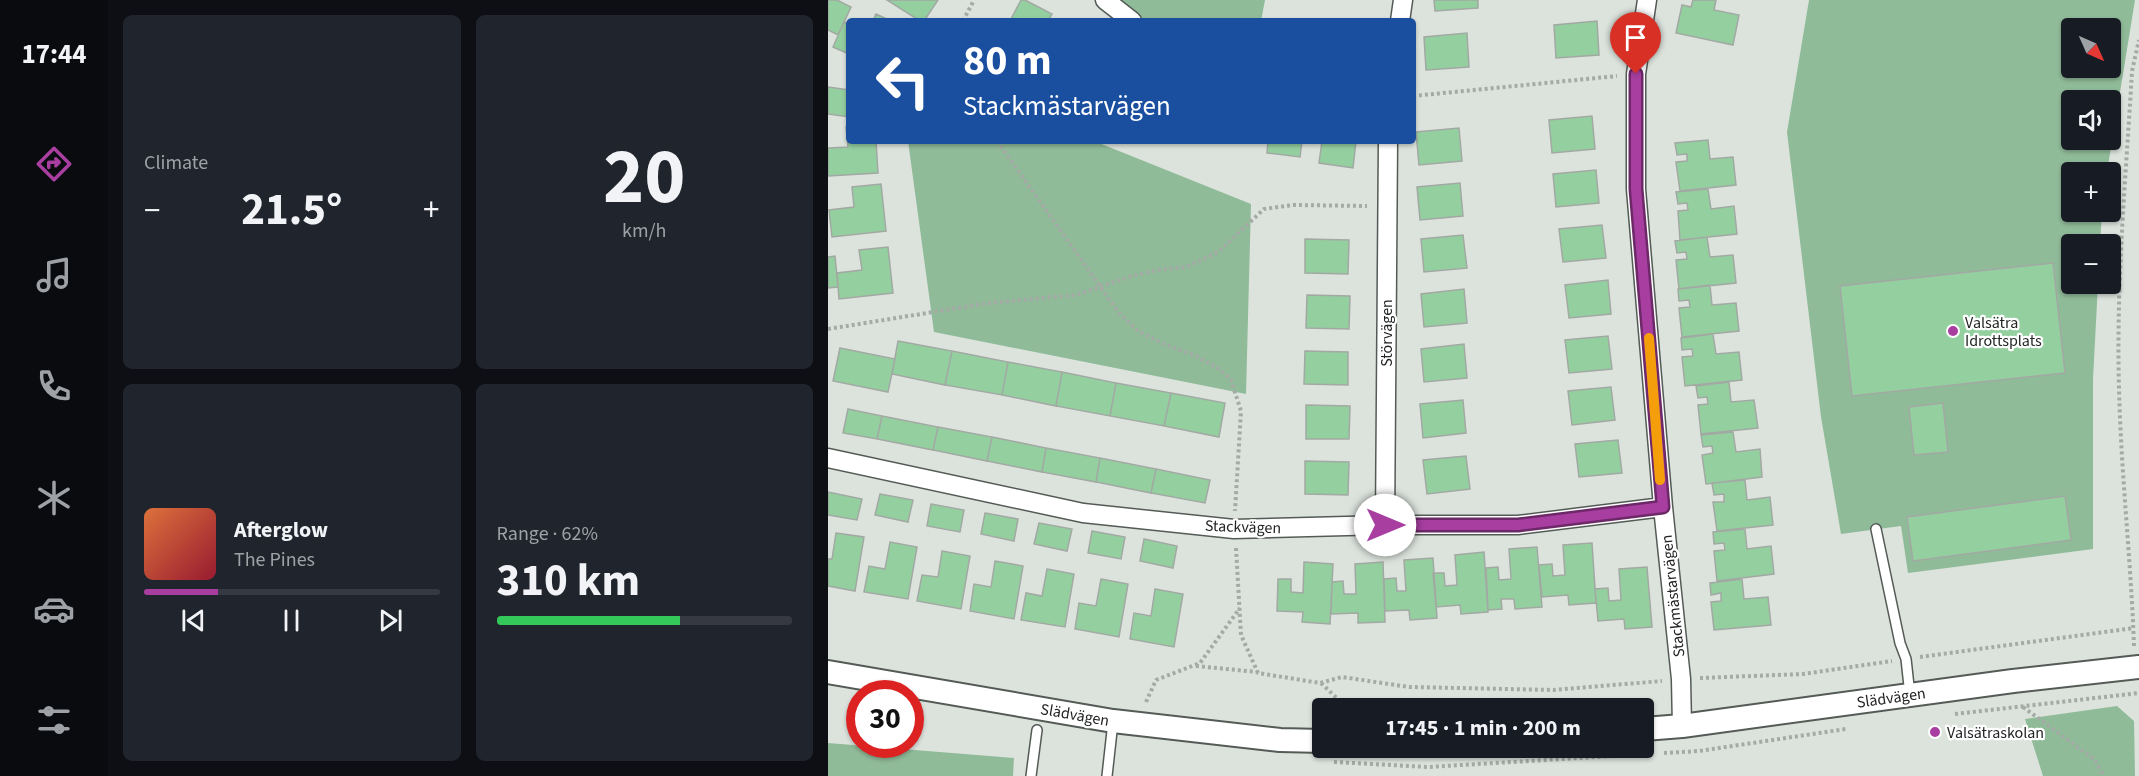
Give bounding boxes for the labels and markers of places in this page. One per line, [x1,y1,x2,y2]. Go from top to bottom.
pin [1610,12,1661,74]
place label: Valsätra Idrottsplats [1965,312,2042,352]
marker: Valsätra Idrottsplats [1946,324,1960,338]
place label: Valsätraskolan [1947,722,2044,744]
marker: Valsätraskolan [1928,725,1942,739]

